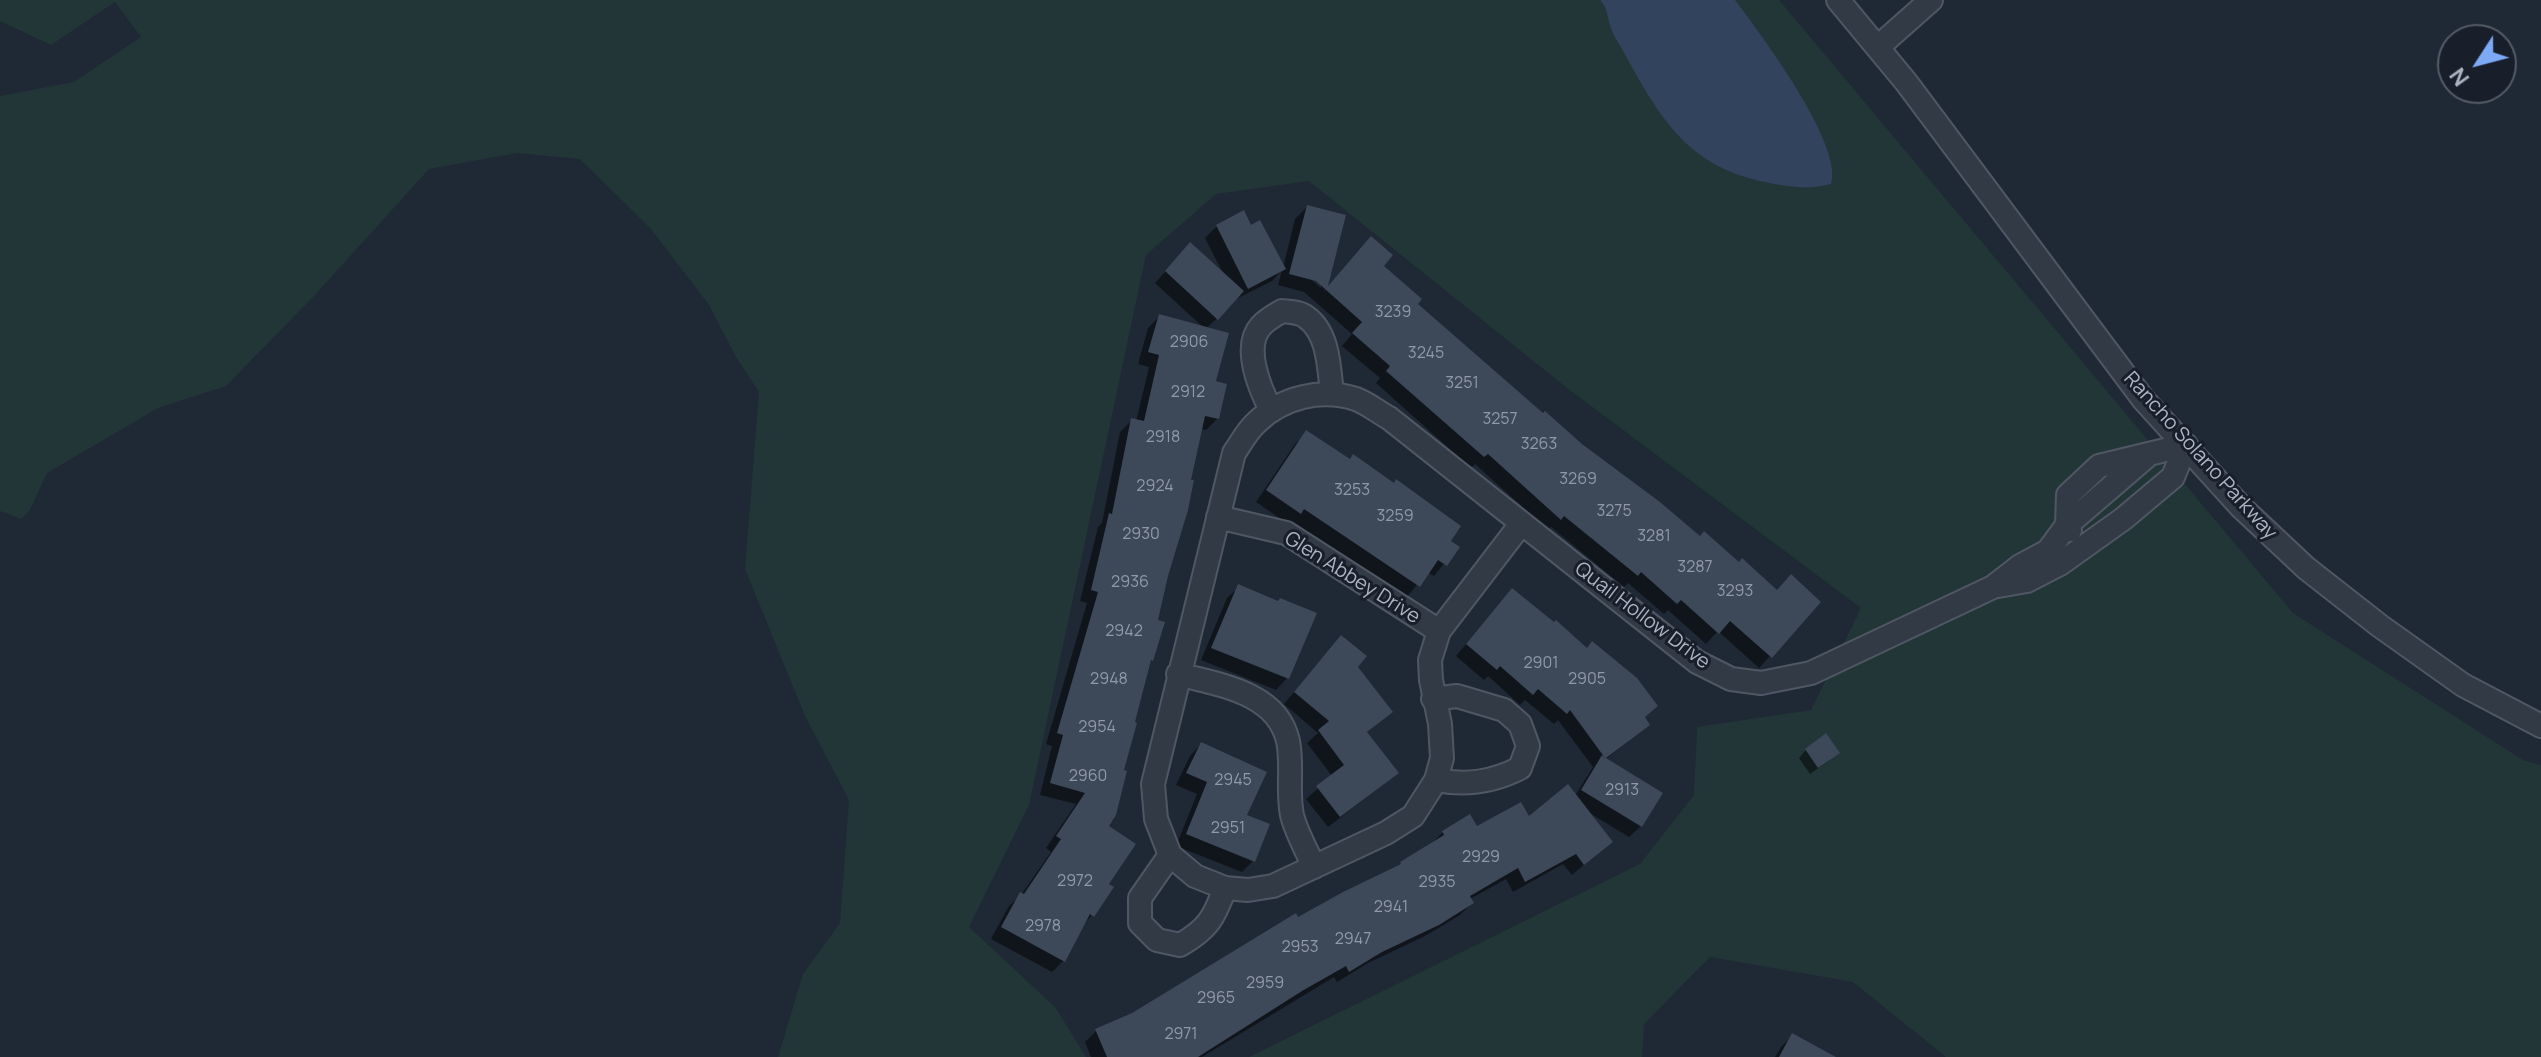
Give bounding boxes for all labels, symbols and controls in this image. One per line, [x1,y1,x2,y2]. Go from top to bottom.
north arrow [2437,24,2517,104]
text: N [2442,62,2476,92]
house number: 3239 [1375,303,1411,323]
house number: 2906 [1170,333,1208,353]
house number: 3245 [1408,344,1444,364]
street label: Rancho Solano Parkway [2118,367,2282,545]
house number: 3251 [1445,374,1479,394]
house number: 2912 [1171,383,1205,403]
house number: 3257 [1482,410,1518,430]
house number: 2918 [1146,428,1180,448]
house number: 3263 [1521,435,1557,455]
house number: 3269 [1559,470,1597,490]
house number: 2924 [1136,477,1174,497]
house number: 3253 [1334,481,1370,501]
house number: 3275 [1596,502,1632,522]
house number: 3259 [1376,507,1414,527]
house number: 2930 [1122,525,1160,545]
street label: Glen Abbey Drive [1280,527,1424,629]
house number: 3281 [1637,527,1671,547]
street label: Quail Hollow Drive [1570,557,1714,675]
house number: 3287 [1677,558,1713,578]
house number: 2936 [1111,573,1149,593]
house number: 3293 [1717,582,1753,602]
house number: 2942 [1105,622,1143,642]
house number: 2901 [1523,654,1559,674]
house number: 2948 [1090,670,1128,690]
house number: 2905 [1568,670,1606,690]
house number: 2954 [1078,718,1116,738]
house number: 2960 [1069,767,1107,787]
house number: 2945 [1214,771,1252,791]
house number: 2913 [1605,781,1639,801]
house number: 2951 [1211,819,1245,839]
house number: 2929 [1462,848,1500,868]
house number: 2972 [1057,872,1093,892]
house number: 2935 [1418,873,1456,893]
house number: 2941 [1374,898,1408,918]
house number: 2978 [1025,917,1061,937]
house number: 2947 [1335,930,1371,950]
house number: 2953 [1281,938,1319,958]
house number: 2959 [1246,974,1284,994]
house number: 2965 [1197,989,1235,1009]
house number: 2971 [1164,1025,1198,1045]

